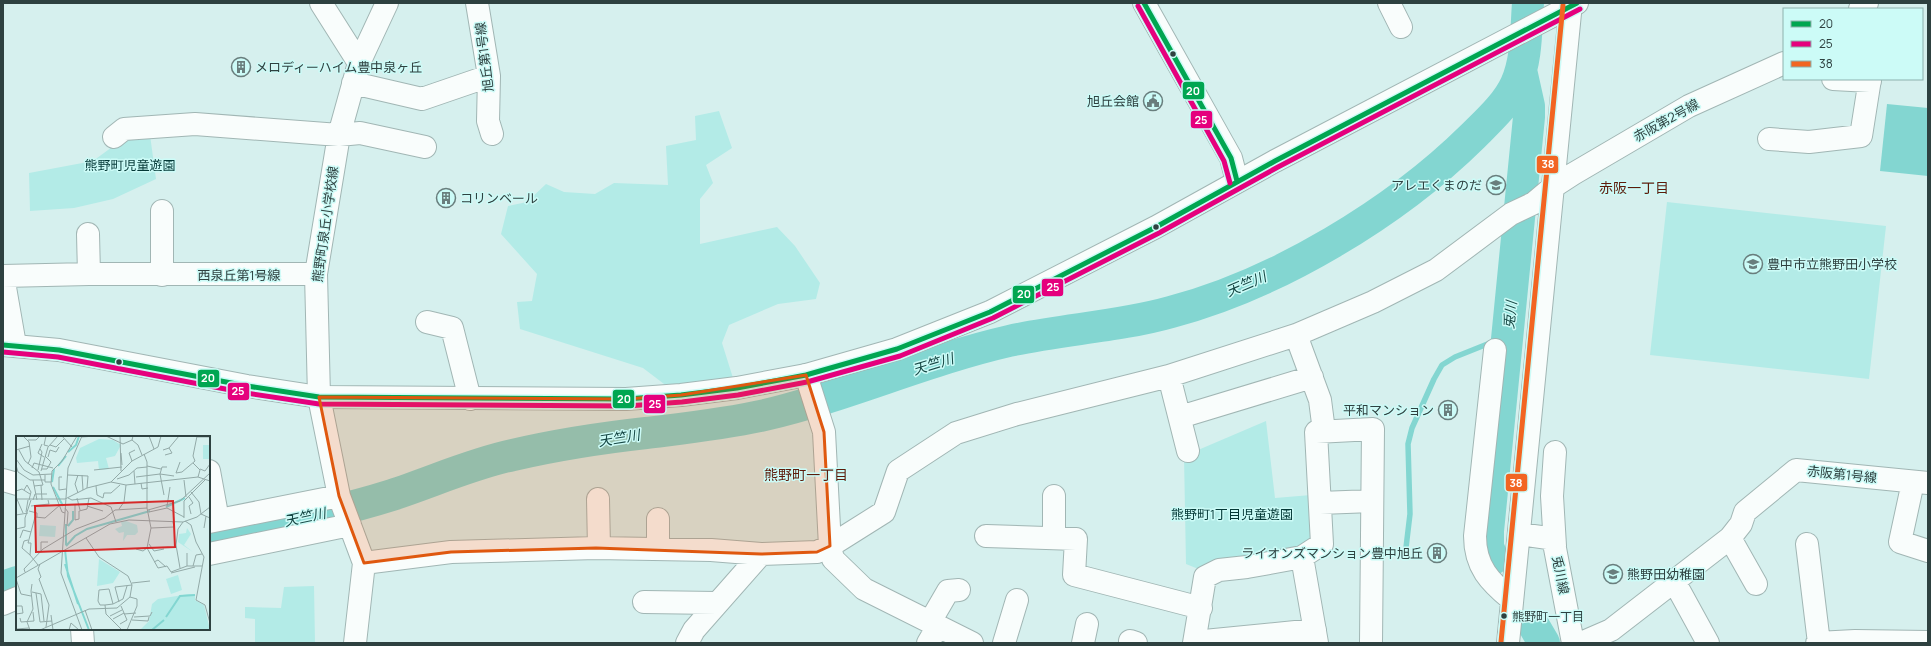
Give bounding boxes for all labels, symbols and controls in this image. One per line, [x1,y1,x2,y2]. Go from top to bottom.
legend [1783,8,1923,80]
text: 20 [1819,15,1833,32]
street label: 旭丘第1号線 [471,21,497,93]
text: 25 [1819,35,1833,52]
unlabelled marker [1168,49,1178,59]
text: 38 [1819,55,1833,72]
building icon: メロディーハイム豊中泉ヶ丘 [230,56,252,78]
place label: メロディーハイム豊中泉ヶ丘 [255,58,422,76]
line badge: 20 [1182,81,1205,100]
text: 20 [1186,83,1200,98]
public building icon: 旭丘会館 [1142,90,1164,112]
place label: 旭丘会館 [1087,92,1139,110]
street label: 赤阪第2号線 [1630,95,1702,145]
line badge: 25 [1190,110,1213,129]
text: 25 [1195,112,1208,127]
line badge: 38 [1536,155,1559,174]
park label: 熊野町児童遊園 [84,156,176,174]
text: 38 [1541,156,1555,171]
street label: 熊野町泉丘小学校線 [308,165,342,283]
school or university icon: アレエくまのだ [1485,174,1507,196]
place label: アレエくまのだ [1391,176,1482,194]
district label: 赤阪一丁目 [1599,178,1669,197]
building icon: コリンベール [435,187,457,209]
place label: コリンベール [460,189,538,207]
unlabelled marker [1151,222,1161,232]
school or university icon: 豊中市立熊野田小学校 [1742,253,1764,275]
place label: 豊中市立熊野田小学校 [1767,255,1897,273]
street label: 西泉丘第1号線 [197,266,281,284]
water label: 天竺川 [1223,266,1271,300]
line badge: 25 [1041,278,1064,297]
text: 25 [1047,279,1060,294]
line badge: 20 [1012,285,1035,304]
text: 20 [1017,286,1031,301]
water label: 兎川 [1499,298,1521,330]
water label: 天竺川 [910,348,958,379]
unlabelled marker [114,357,124,367]
line badge: 20 [197,369,220,388]
text: 20 [201,370,215,385]
line badge: 25 [227,382,250,401]
text: 25 [232,383,245,398]
line badge: 20 [612,389,635,409]
text: 20 [617,391,631,406]
line badge: 25 [643,394,666,414]
text: 25 [649,396,662,411]
building icon: 平和マンション [1437,399,1459,421]
place label: 平和マンション [1343,401,1434,419]
water label: 天竺川 [597,425,643,450]
inset map [16,436,210,630]
street label: 赤阪第1号線 [1806,461,1878,487]
district label: 熊野町一丁目 [764,465,848,484]
line badge: 38 [1505,473,1528,492]
text: 38 [1509,475,1523,490]
water label: 天竺川 [282,502,329,530]
park label: 熊野町1丁目児童遊園 [1171,505,1293,523]
building icon: ライオンズマンション豊中旭丘 [1426,542,1448,564]
place label: ライオンズマンション豊中旭丘 [1241,544,1423,562]
street label: 兎川線 [1548,554,1574,596]
school or university icon: 熊野田幼稚園 [1602,563,1624,585]
place label: 熊野田幼稚園 [1627,565,1705,583]
place label: 熊野町一丁目 [1512,608,1584,625]
marker: 熊野町一丁目 [1499,611,1509,621]

